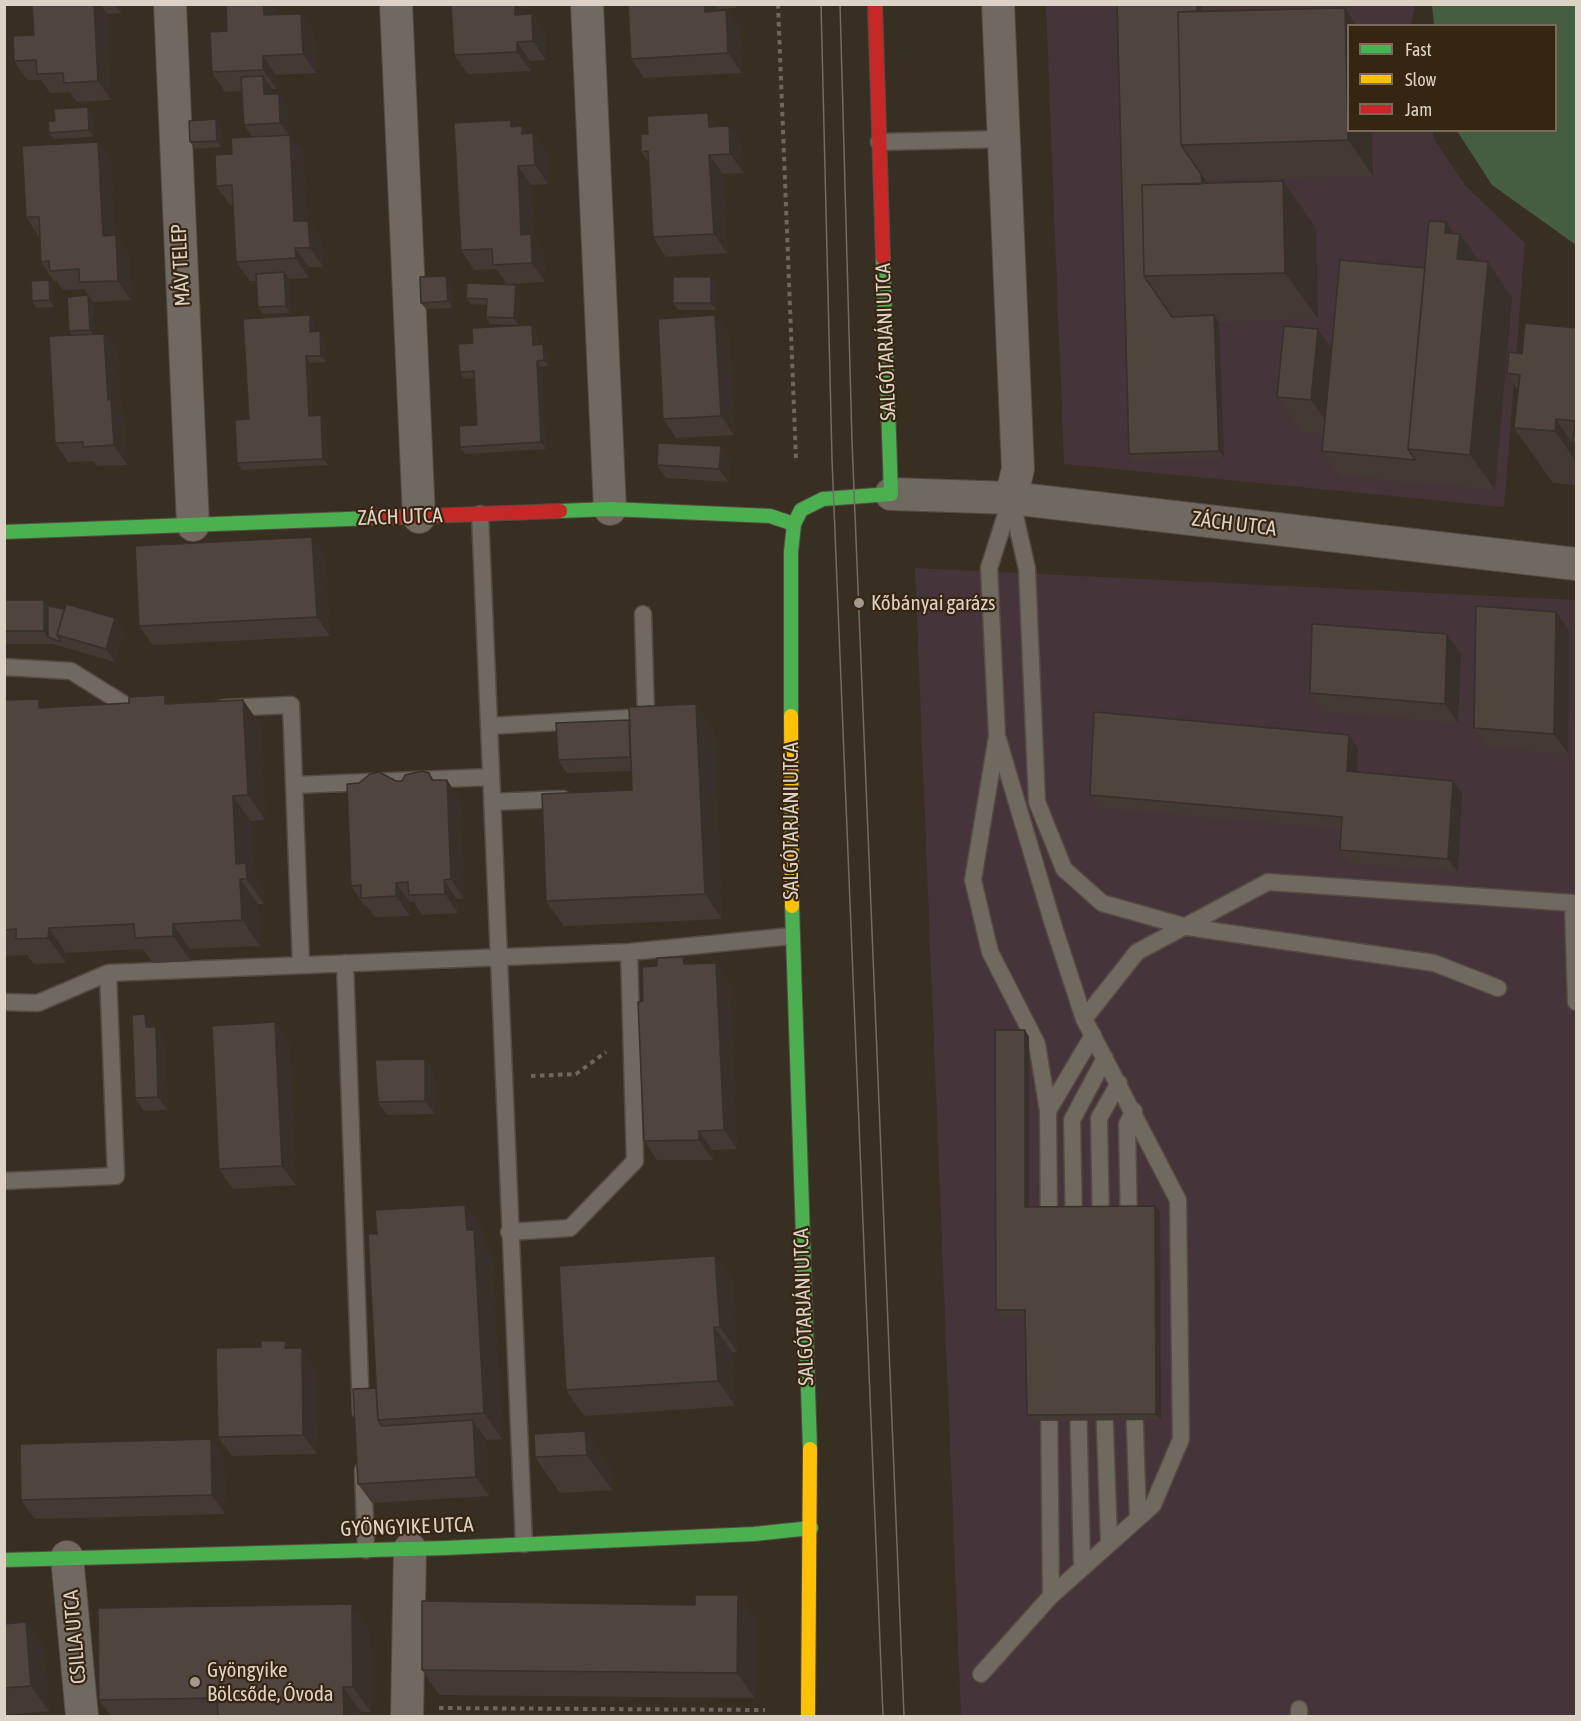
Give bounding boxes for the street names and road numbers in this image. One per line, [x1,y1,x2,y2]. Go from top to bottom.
street label: MÁV TELEP [166,223,196,307]
street label: SALGÓTARJÁNI UTCA [871,263,901,421]
street label: ZÁCH UTCA [357,503,443,531]
street label: ZÁCH UTCA [1190,506,1278,542]
street label: SALGÓTARJÁNI UTCA [778,742,804,900]
street label: SALGÓTARJÁNI UTCA [789,1228,819,1386]
street label: GYÖNGYIKE UTCA [340,1512,474,1542]
street label: CSILLA UTCA [58,1589,92,1685]

